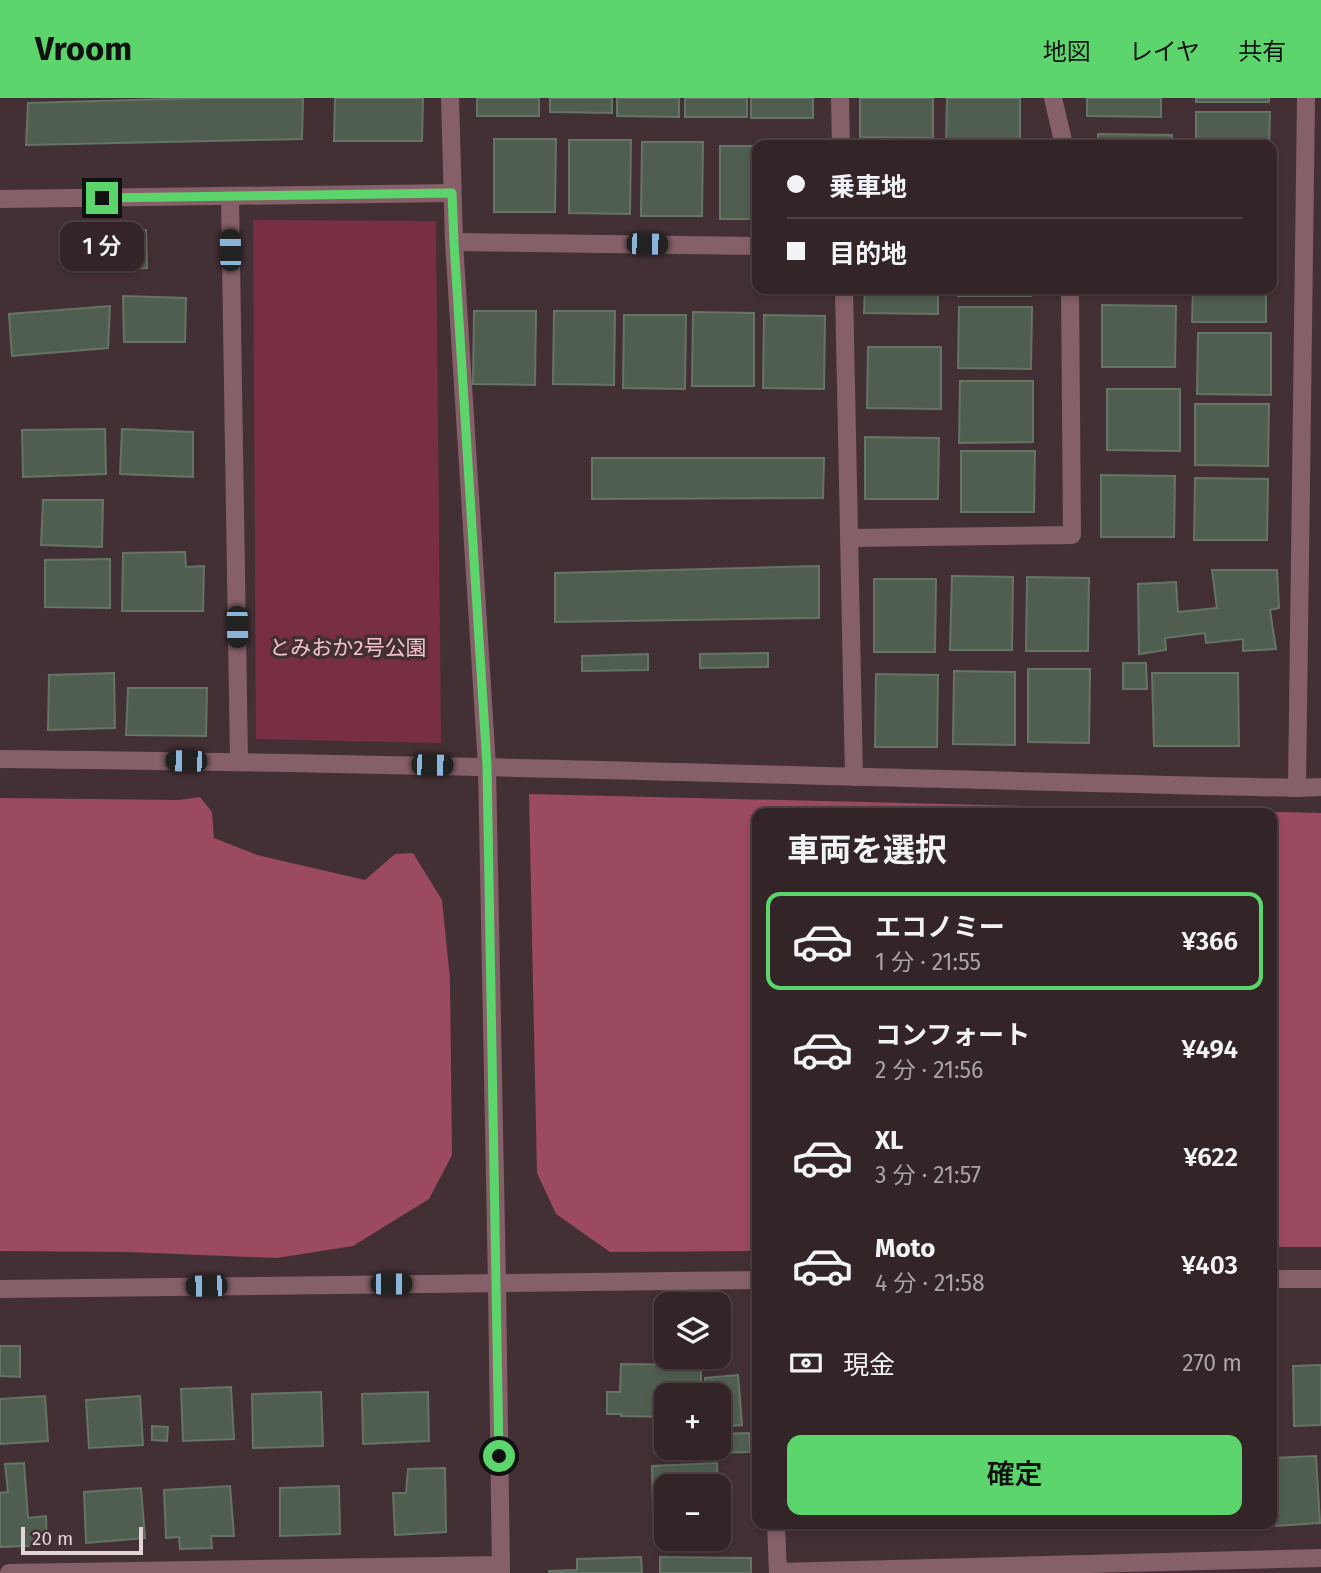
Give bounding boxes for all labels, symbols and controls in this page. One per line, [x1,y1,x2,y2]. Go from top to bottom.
text: Vroom [35,29,132,69]
text: 地図 [1043,38,1091,66]
text: レイヤ [1129,38,1200,66]
text: 共有 [1238,38,1286,66]
text: 乗車地 [829,172,907,203]
route end [86,182,118,214]
callout: 1 分 [60,222,144,272]
car [220,229,241,271]
text: 1 分 [82,232,122,260]
car [626,233,669,255]
text: 目的地 [829,239,907,270]
car [227,606,248,648]
park label: とみおか2号公園 [269,635,427,661]
car [165,750,208,772]
car [411,754,454,776]
text: 車両を選択 [787,831,947,869]
icon: car [791,910,854,973]
text: エコノミー [875,912,1005,943]
text: ¥366 [1182,926,1238,957]
text: 1 分 · 21:55 [875,948,981,976]
icon: car [791,1018,854,1081]
text: コンフォート [875,1020,1030,1051]
text: ¥494 [1181,1034,1238,1065]
text: 2 分 · 21:56 [875,1056,983,1084]
text: XL [875,1125,903,1156]
icon: car [791,1126,854,1189]
text: ¥622 [1183,1142,1238,1173]
text: 3 分 · 21:57 [875,1161,981,1189]
text: Moto [875,1233,935,1264]
icon: car [791,1234,854,1297]
text: ¥403 [1181,1250,1238,1281]
text: 4 分 · 21:58 [875,1269,985,1297]
car [371,1274,413,1295]
car [185,1275,228,1297]
map controls [654,1292,731,1551]
button: layers [654,1292,731,1369]
icon: cash [787,1344,825,1382]
text: 270 m [1182,1349,1242,1377]
text: 現金 [843,1350,895,1381]
button: + [654,1383,731,1460]
button: 確定 [787,1435,1242,1515]
route start [483,1440,515,1472]
button: − [654,1474,731,1551]
scale bar [21,1524,144,1556]
text: 20 m [32,1527,73,1550]

